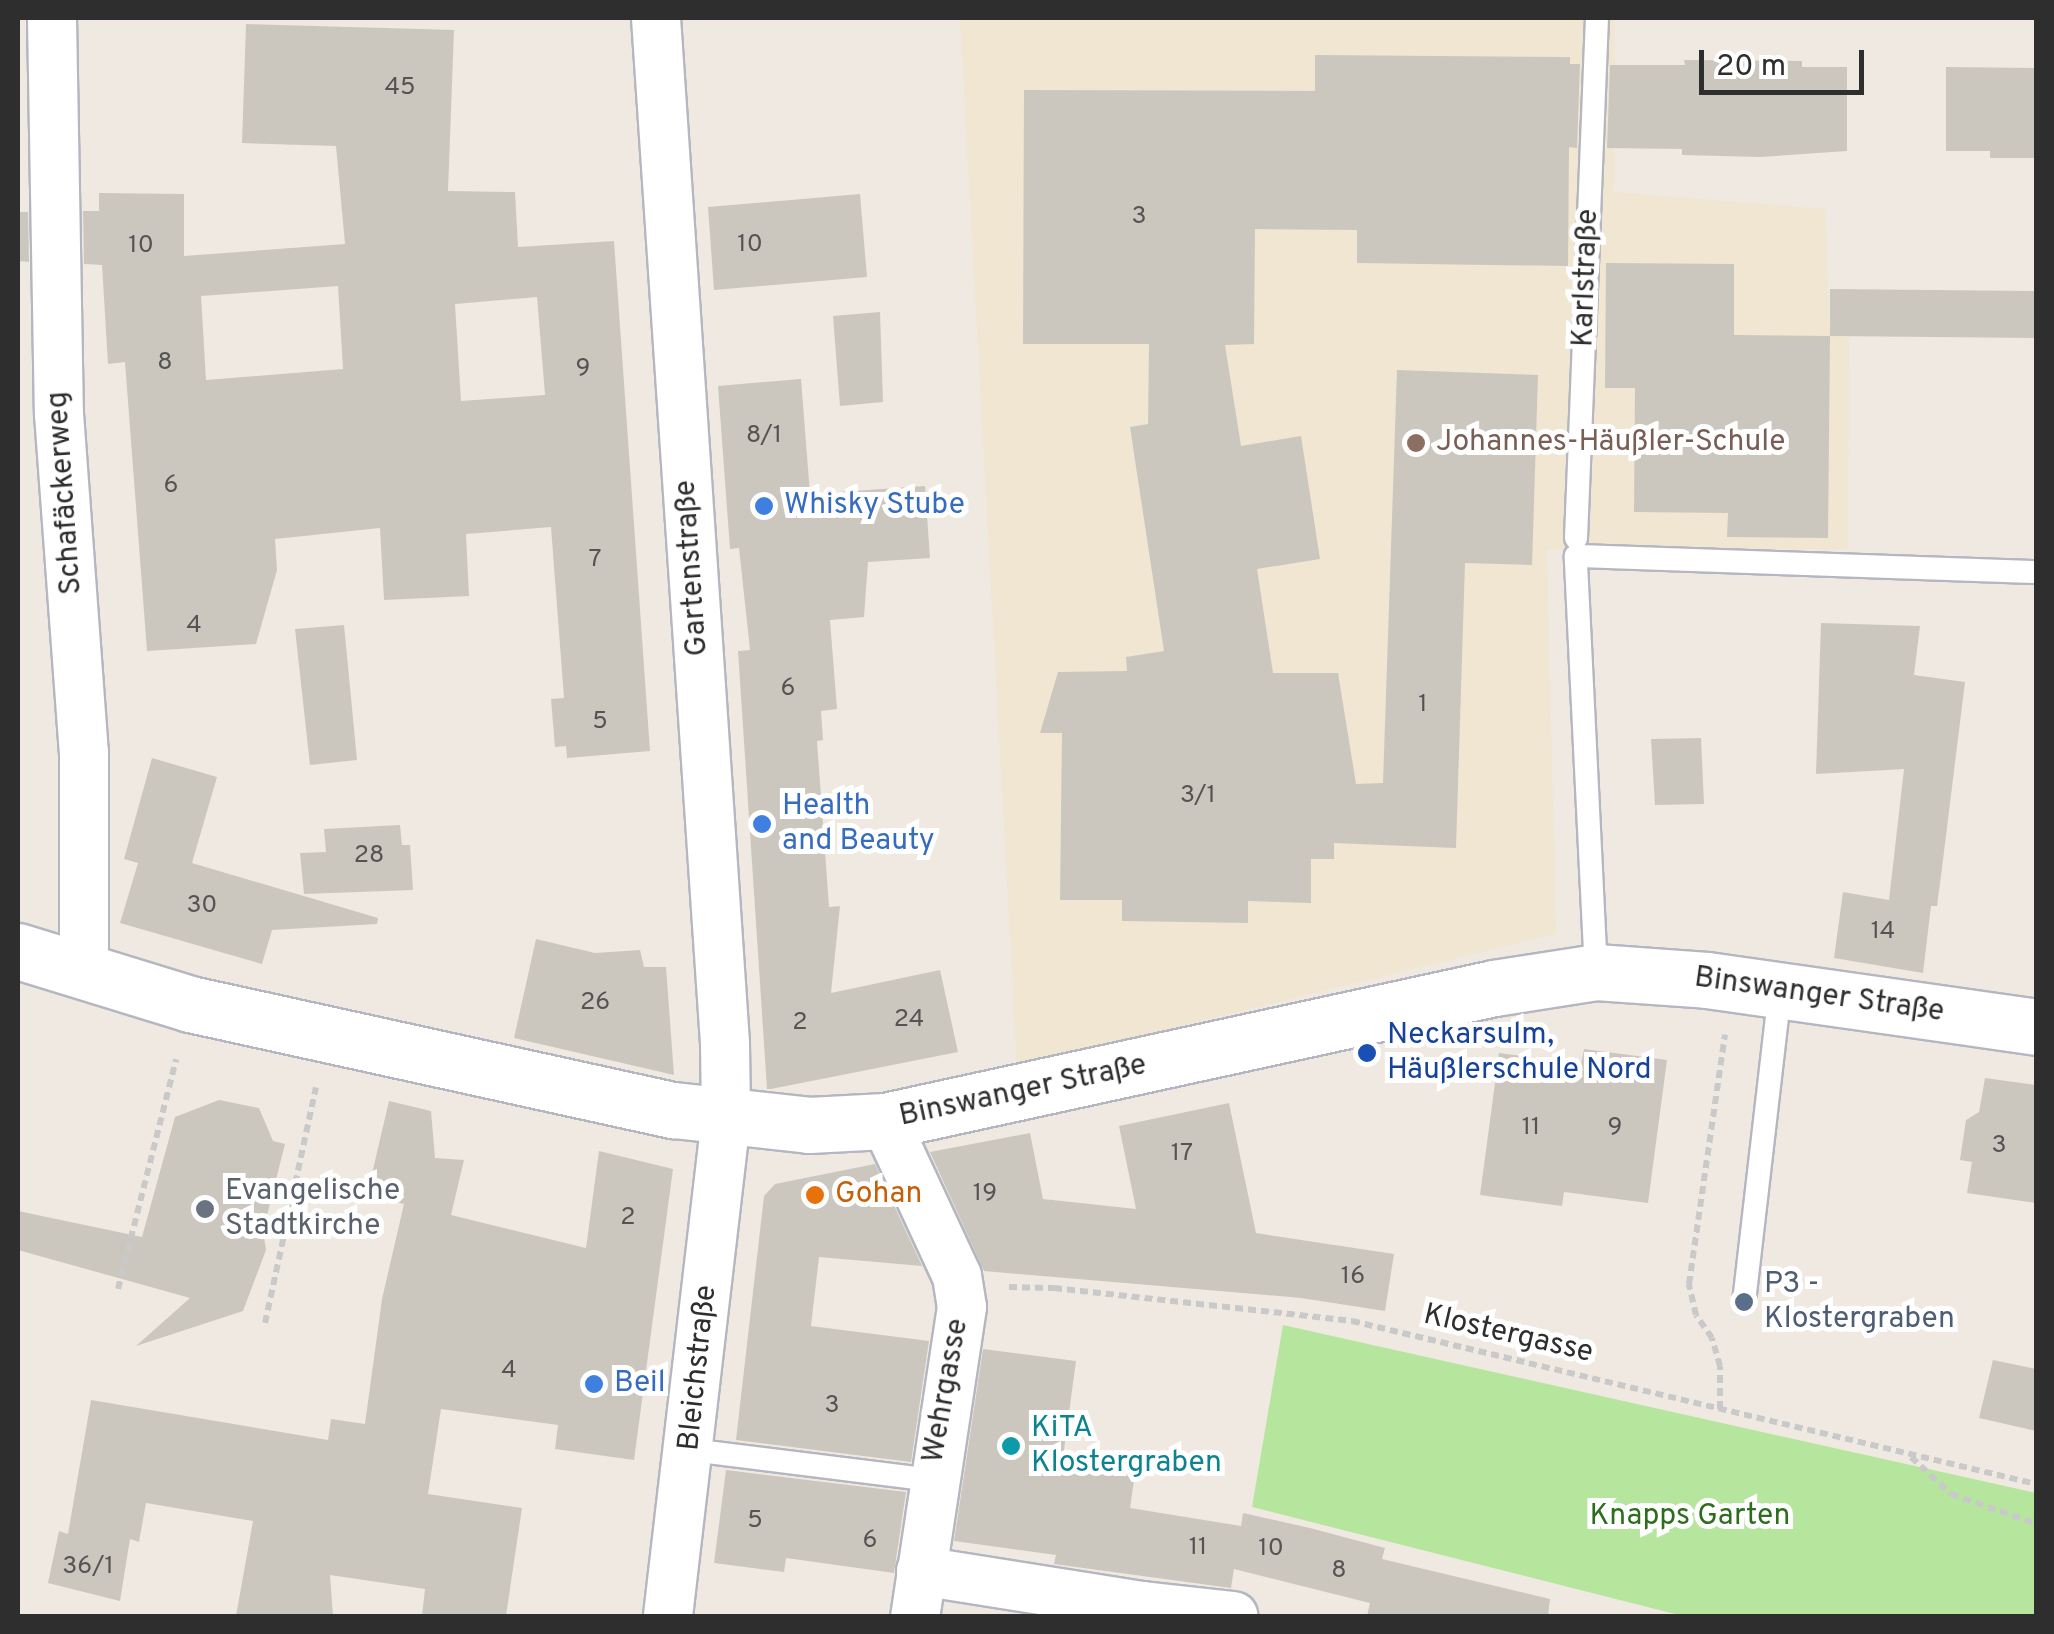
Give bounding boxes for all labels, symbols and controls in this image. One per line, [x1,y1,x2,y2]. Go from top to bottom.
scale bar [1704,30,1869,92]
text: 20 m [1716,49,1786,86]
house number: 45 [384,73,416,103]
house number: 3 [1131,202,1147,232]
street label: Karlstraße [1567,208,1607,348]
house number: 10 [737,230,763,260]
house number: 10 [128,231,154,261]
house number: 8 [157,348,173,378]
house number: 9 [576,354,590,384]
street label: Schafäckerweg [41,390,91,596]
house number: 8/1 [746,421,782,451]
place label: Johannes-Häußler-Schule [1436,425,1785,461]
marker: Johannes-Häußler-Schule [1405,432,1427,454]
house number: 6 [164,471,178,501]
street label: Gartenstraße [669,479,717,657]
place label: Whisky Stube [784,488,965,524]
marker: Whisky Stube [753,495,775,517]
house number: 7 [588,545,602,575]
house number: 4 [186,611,202,641]
house number: 6 [781,674,795,704]
house number: 1 [1418,690,1428,720]
house number: 5 [592,707,608,737]
house number: 3/1 [1180,781,1216,811]
place label: Health and Beauty [782,789,935,860]
marker: Health and Beauty [751,813,773,835]
house number: 28 [354,841,384,871]
house number: 30 [187,891,217,921]
house number: 14 [1871,917,1895,947]
street label: Binswanger Straße [1692,961,1946,1031]
house number: 26 [580,988,610,1018]
house number: 24 [894,1005,924,1035]
house number: 2 [792,1008,808,1038]
place label: Neckarsulm, Häußlerschule Nord [1387,1018,1652,1088]
marker: Neckarsulm, Häußlerschule Nord [1356,1042,1378,1064]
street label: Binswanger Straße [896,1048,1150,1136]
house number: 11 [1522,1113,1540,1143]
house number: 9 [1608,1113,1622,1143]
house number: 3 [1991,1131,2007,1161]
house number: 17 [1171,1139,1193,1169]
place label: Evangelische Stadtkirche [225,1174,400,1244]
place label: Gohan [835,1177,922,1213]
house number: 19 [973,1179,997,1209]
marker: Gohan [804,1184,826,1206]
marker: Evangelische Stadtkirche [194,1198,216,1220]
house number: 2 [620,1203,636,1233]
house number: 16 [1341,1262,1365,1292]
place label: P3 - Klostergraben [1764,1267,1955,1338]
street label: Bleichstraße [672,1283,726,1453]
marker: P3 - Klostergraben [1733,1291,1755,1313]
street label: Klostergasse [1420,1298,1596,1372]
street label: Wehrgasse [917,1316,977,1466]
house number: 4 [501,1356,517,1386]
place label: Beil [614,1366,666,1402]
marker: Beil [583,1373,605,1395]
house number: 3 [824,1391,840,1421]
place label: KiTA Klostergraben [1031,1411,1222,1482]
marker: KiTA Klostergraben [1000,1435,1022,1457]
park label: Knapps Garten [1590,1499,1790,1535]
house number: 5 [747,1506,763,1536]
house number: 6 [863,1526,877,1556]
house number: 11 [1189,1533,1207,1563]
house number: 10 [1258,1534,1284,1564]
house number: 36/1 [62,1552,114,1582]
house number: 8 [1331,1556,1347,1586]

